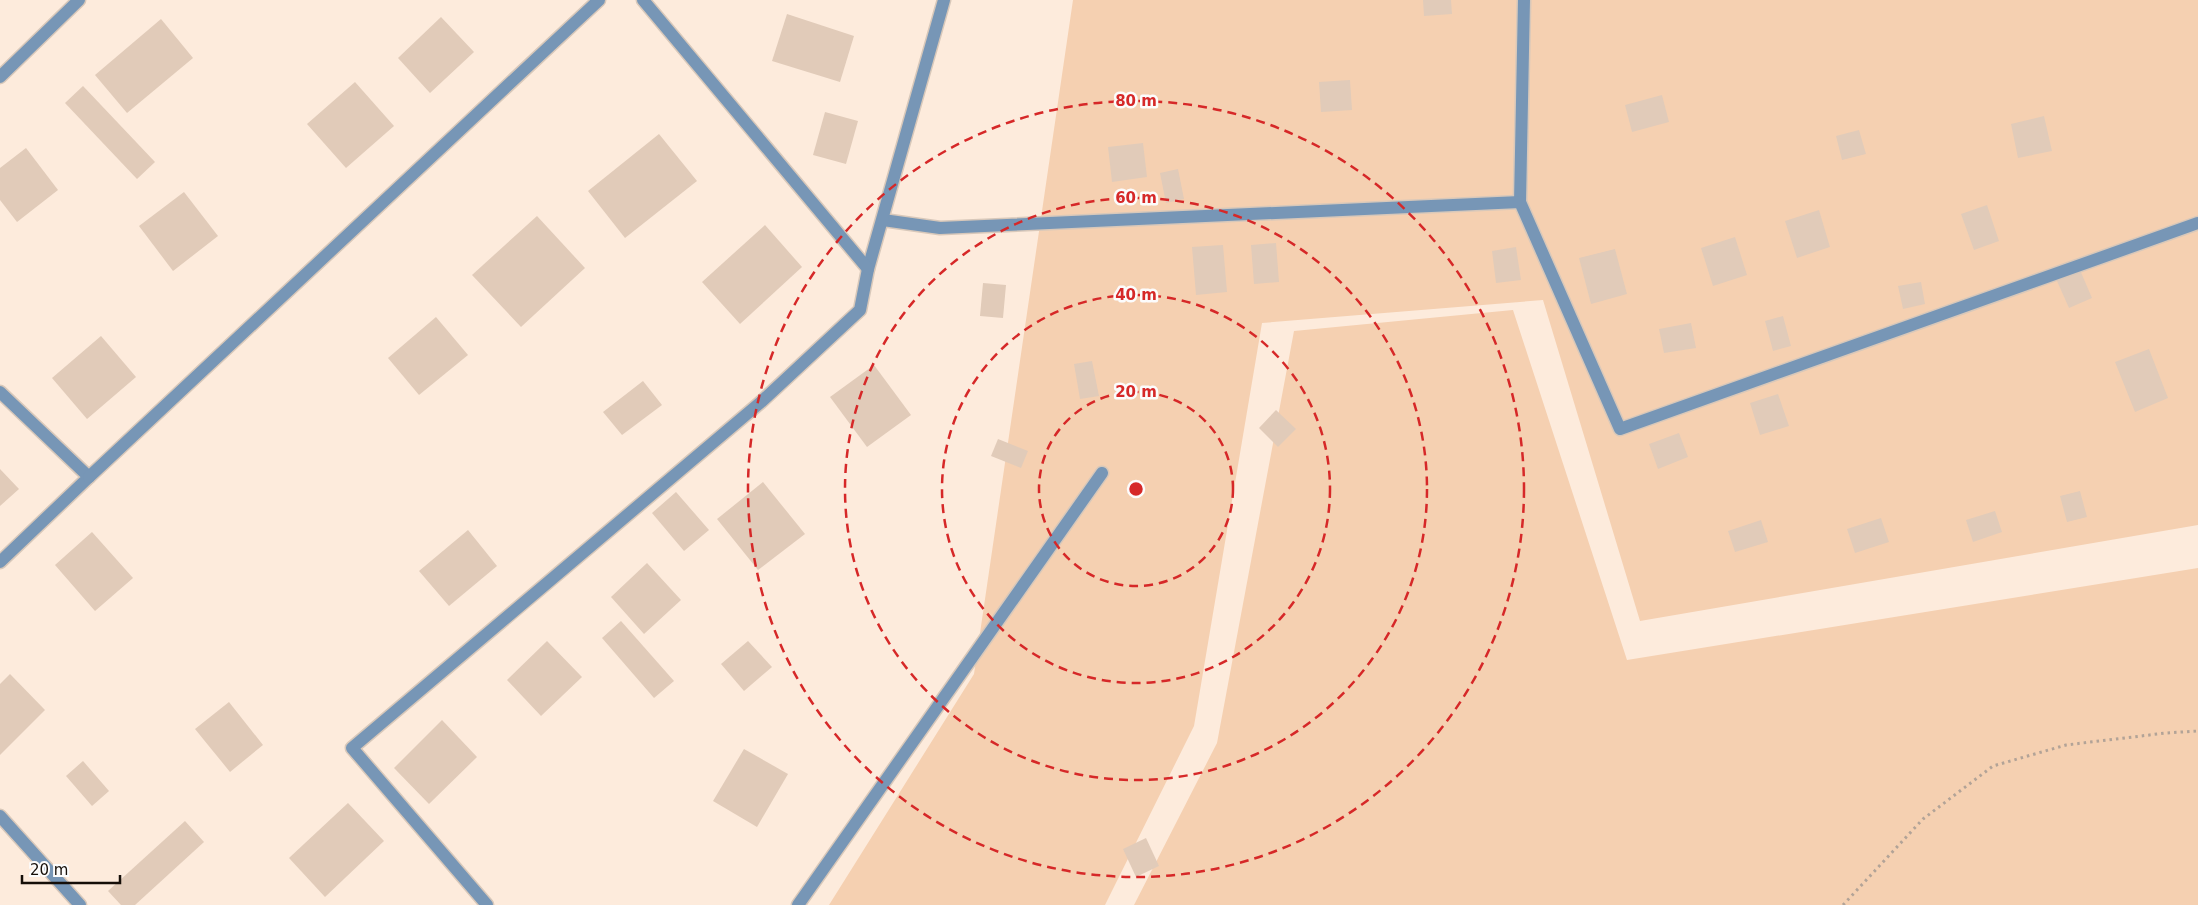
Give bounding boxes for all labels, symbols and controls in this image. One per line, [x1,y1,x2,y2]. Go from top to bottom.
text: 80 m [1115,92,1157,110]
text: 60 m [1115,189,1157,207]
text: 40 m [1115,286,1157,304]
text: 20 m [1115,383,1157,401]
centre of rings [1127,480,1145,498]
scale bar [22,852,120,884]
text: 20 m [30,861,68,879]

